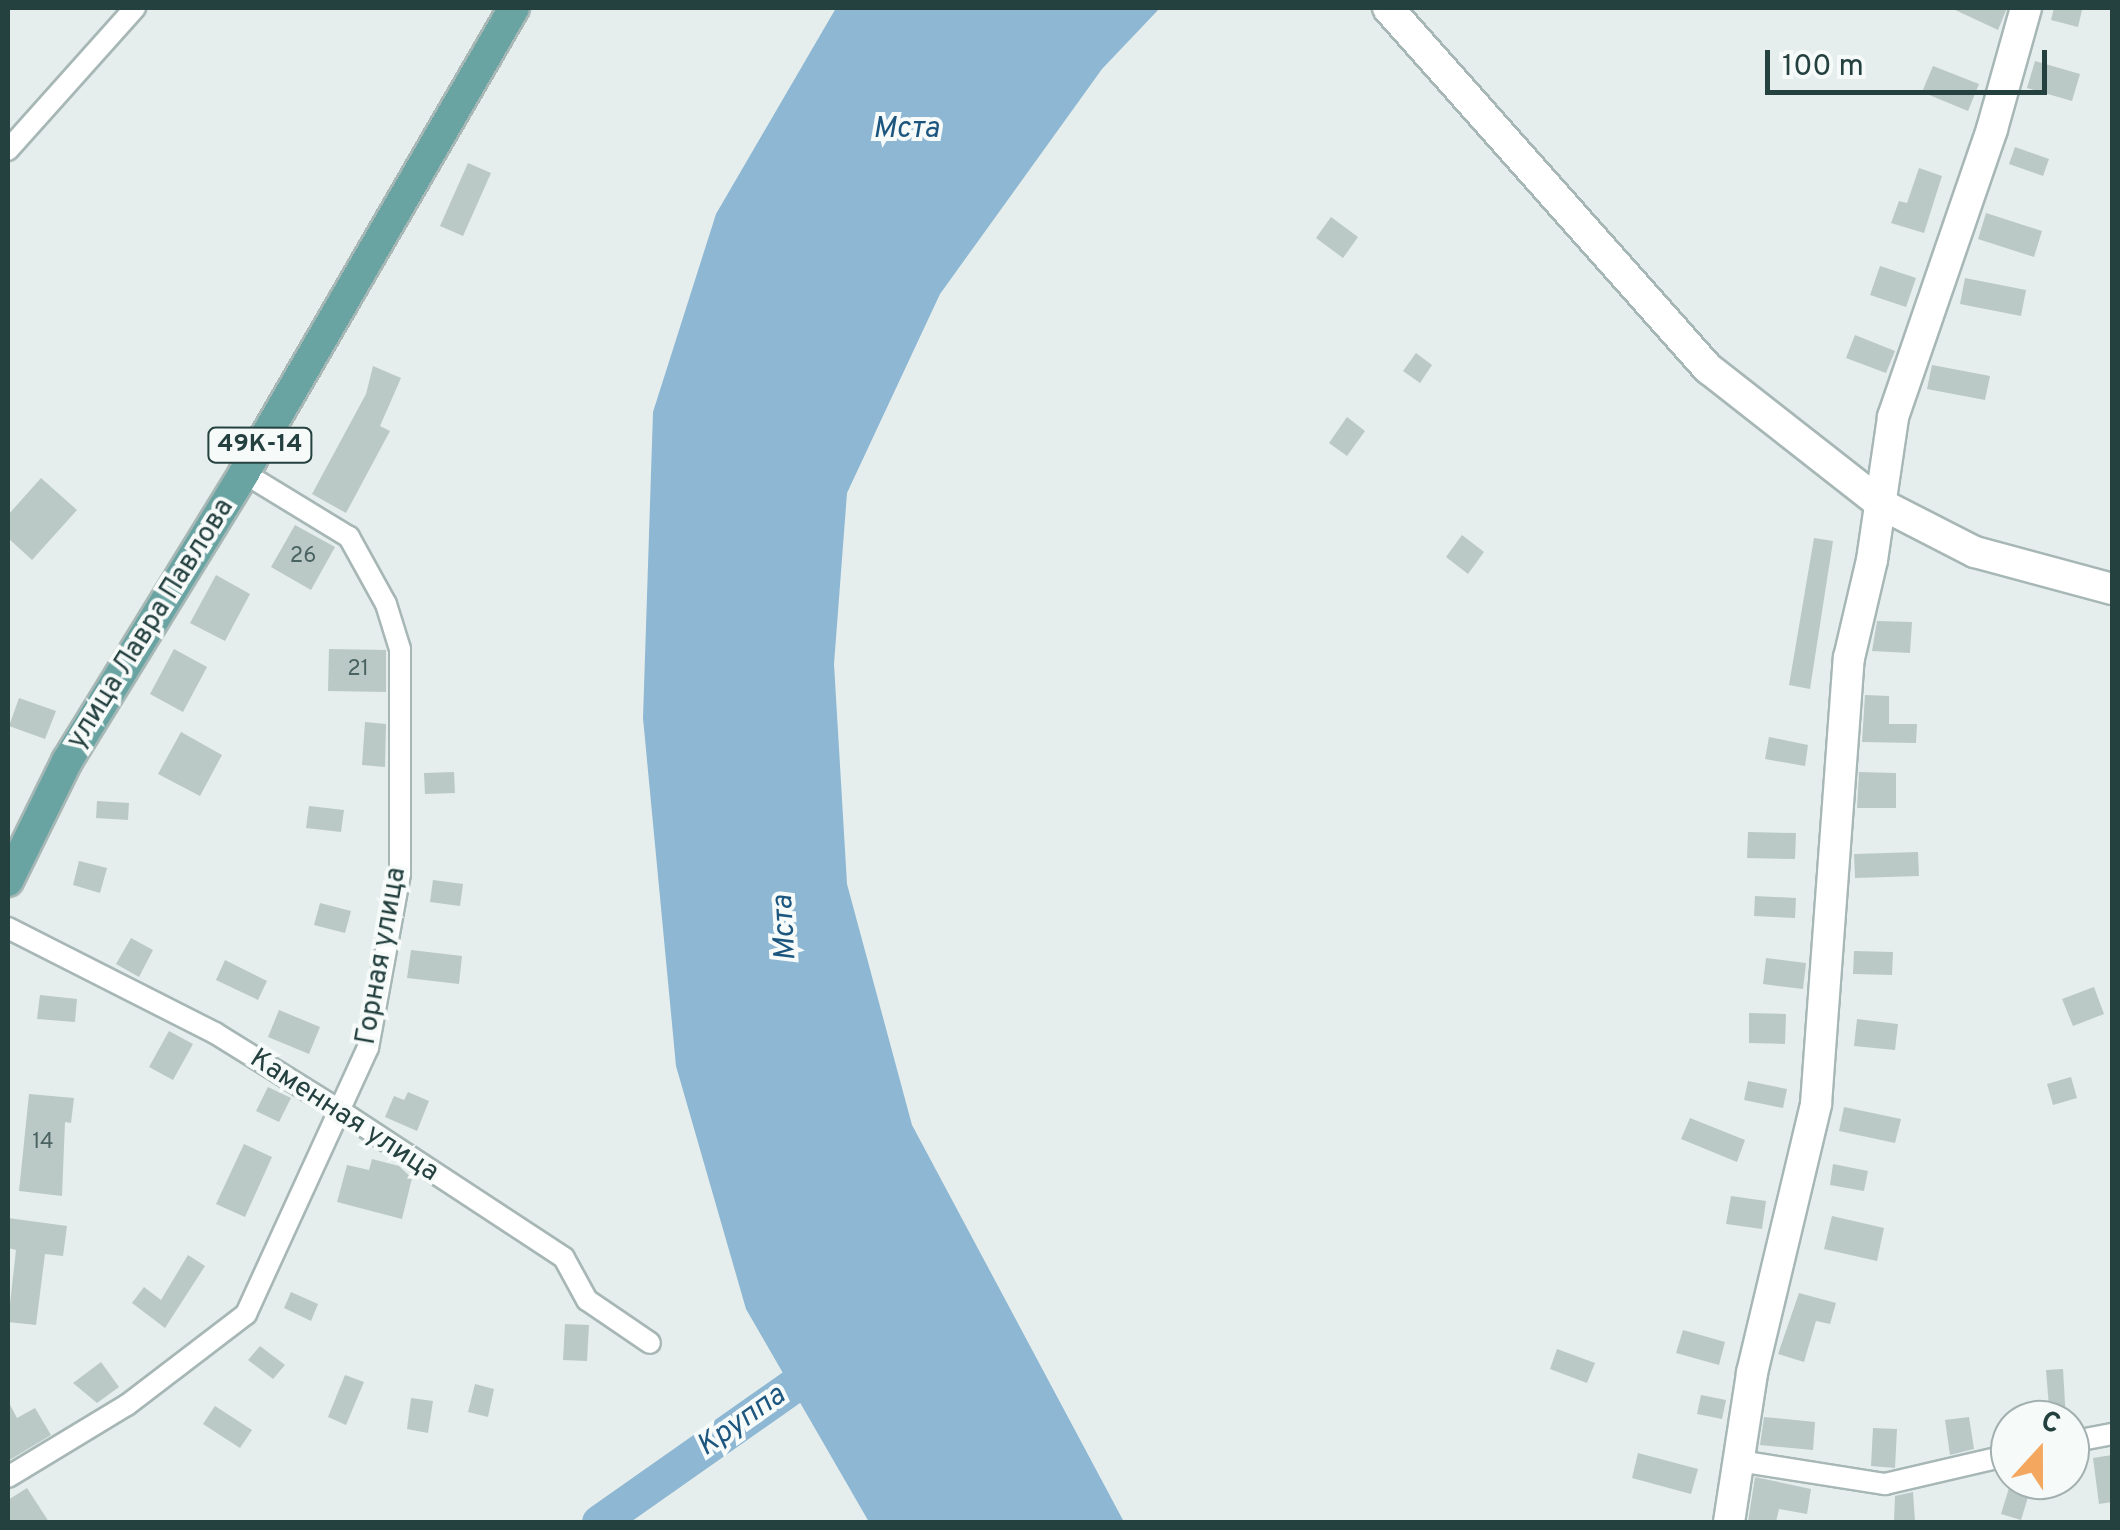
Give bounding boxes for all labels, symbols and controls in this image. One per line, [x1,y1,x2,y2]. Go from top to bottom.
scale bar [1770,30,2052,92]
text: 100 m [1782,49,1864,86]
water label: Мста [873,112,939,148]
road number: 49К-14 [205,425,315,465]
street label: улица Лавра Павлова [60,493,242,755]
house number: 26 [290,544,316,570]
house number: 21 [347,657,369,683]
street label: Горная улица [350,865,414,1047]
water label: Мста [766,894,806,962]
street label: Каменная улица [243,1042,445,1190]
house number: 14 [32,1130,54,1156]
water label: Круппа [691,1379,793,1465]
north arrow [1990,1400,2090,1500]
text: С [2035,1404,2065,1444]

